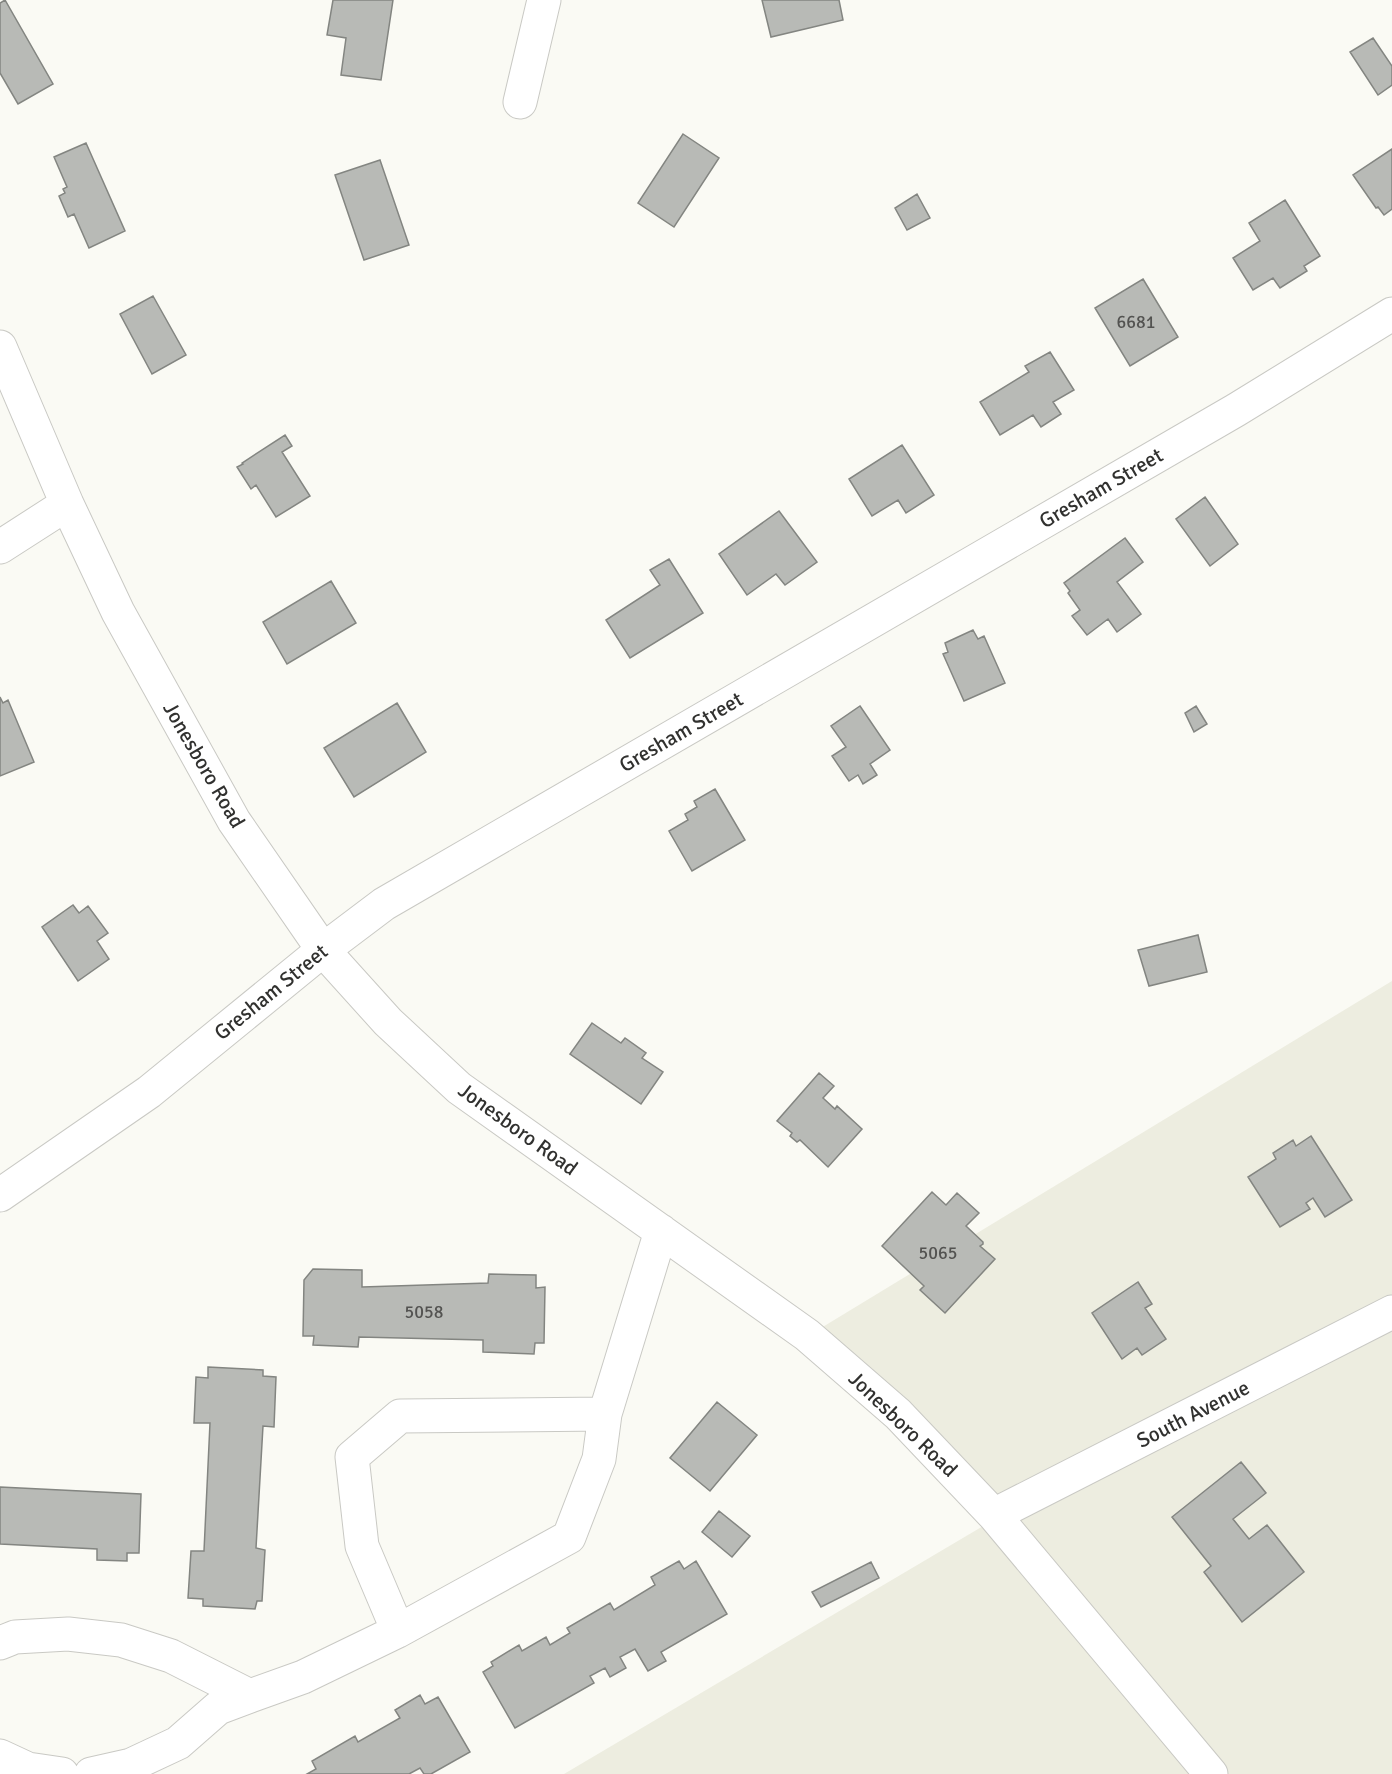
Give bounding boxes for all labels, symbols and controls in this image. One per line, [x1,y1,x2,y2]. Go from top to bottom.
house number: 6681 [1117,311,1155,333]
street label: Gresham Street [1034,442,1168,534]
street label: Gresham Street [614,686,748,778]
street label: Jonesboro Road [157,697,251,833]
street label: Gresham Street [209,938,333,1046]
street label: Jonesboro Road [453,1077,583,1181]
house number: 5065 [919,1242,957,1264]
house number: 5058 [405,1301,443,1323]
street label: Jonesboro Road [843,1366,963,1482]
street label: South Avenue [1132,1374,1254,1454]

